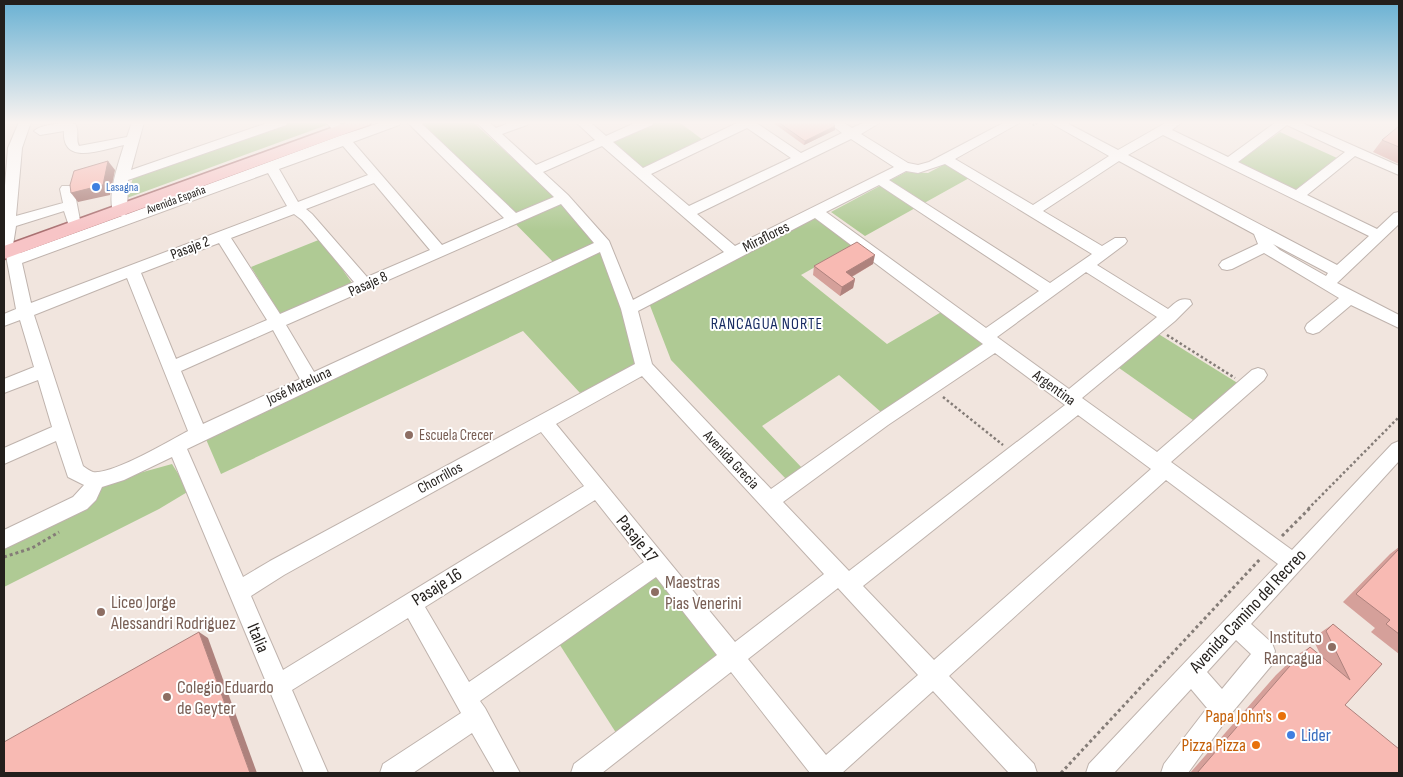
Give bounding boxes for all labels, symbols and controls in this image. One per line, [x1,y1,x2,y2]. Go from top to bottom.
place label: Lasagna [106,180,139,195]
marker: Lasagna [90,181,102,193]
street label: Avenida España [143,182,208,218]
street label: Miraflores [739,217,793,257]
street label: Pasaje 2 [168,232,212,264]
street label: Pasaje 8 [346,267,390,301]
district label: RANCAGUA NORTE [711,315,823,334]
street label: José Mateluna [263,363,335,410]
street label: Argentina [1028,365,1079,410]
place label: Escuela Crecer [419,426,494,445]
street label: Avenida Grecia [698,426,763,494]
marker: Escuela Crecer [403,429,415,441]
street label: Chorrillos [414,458,466,498]
street label: Pasaje 17 [612,511,663,567]
street label: Avenida Camino del Recreo [1185,545,1311,678]
street label: Pasaje 16 [408,563,466,611]
place label: Maestras Pias Venerini [665,572,741,614]
marker: Maestras Pias Venerini [649,586,661,598]
place label: Liceo Jorge Alessandri Rodriguez [110,592,236,634]
marker: Liceo Jorge Alessandri Rodriguez [95,606,107,618]
street label: Italia [242,620,274,656]
place label: Instituto Rancagua [1264,627,1322,669]
marker: Instituto Rancagua [1326,641,1338,653]
place label: Colegio Eduardo de Geyter [177,677,274,719]
marker: Colegio Eduardo de Geyter [161,691,173,703]
place label: Papa John's [1205,706,1272,727]
marker: Papa John's [1276,710,1288,722]
place label: Lider [1301,725,1331,746]
marker: Lider [1285,729,1297,741]
place label: Pizza Pizza [1182,735,1246,756]
marker: Pizza Pizza [1250,739,1262,751]

